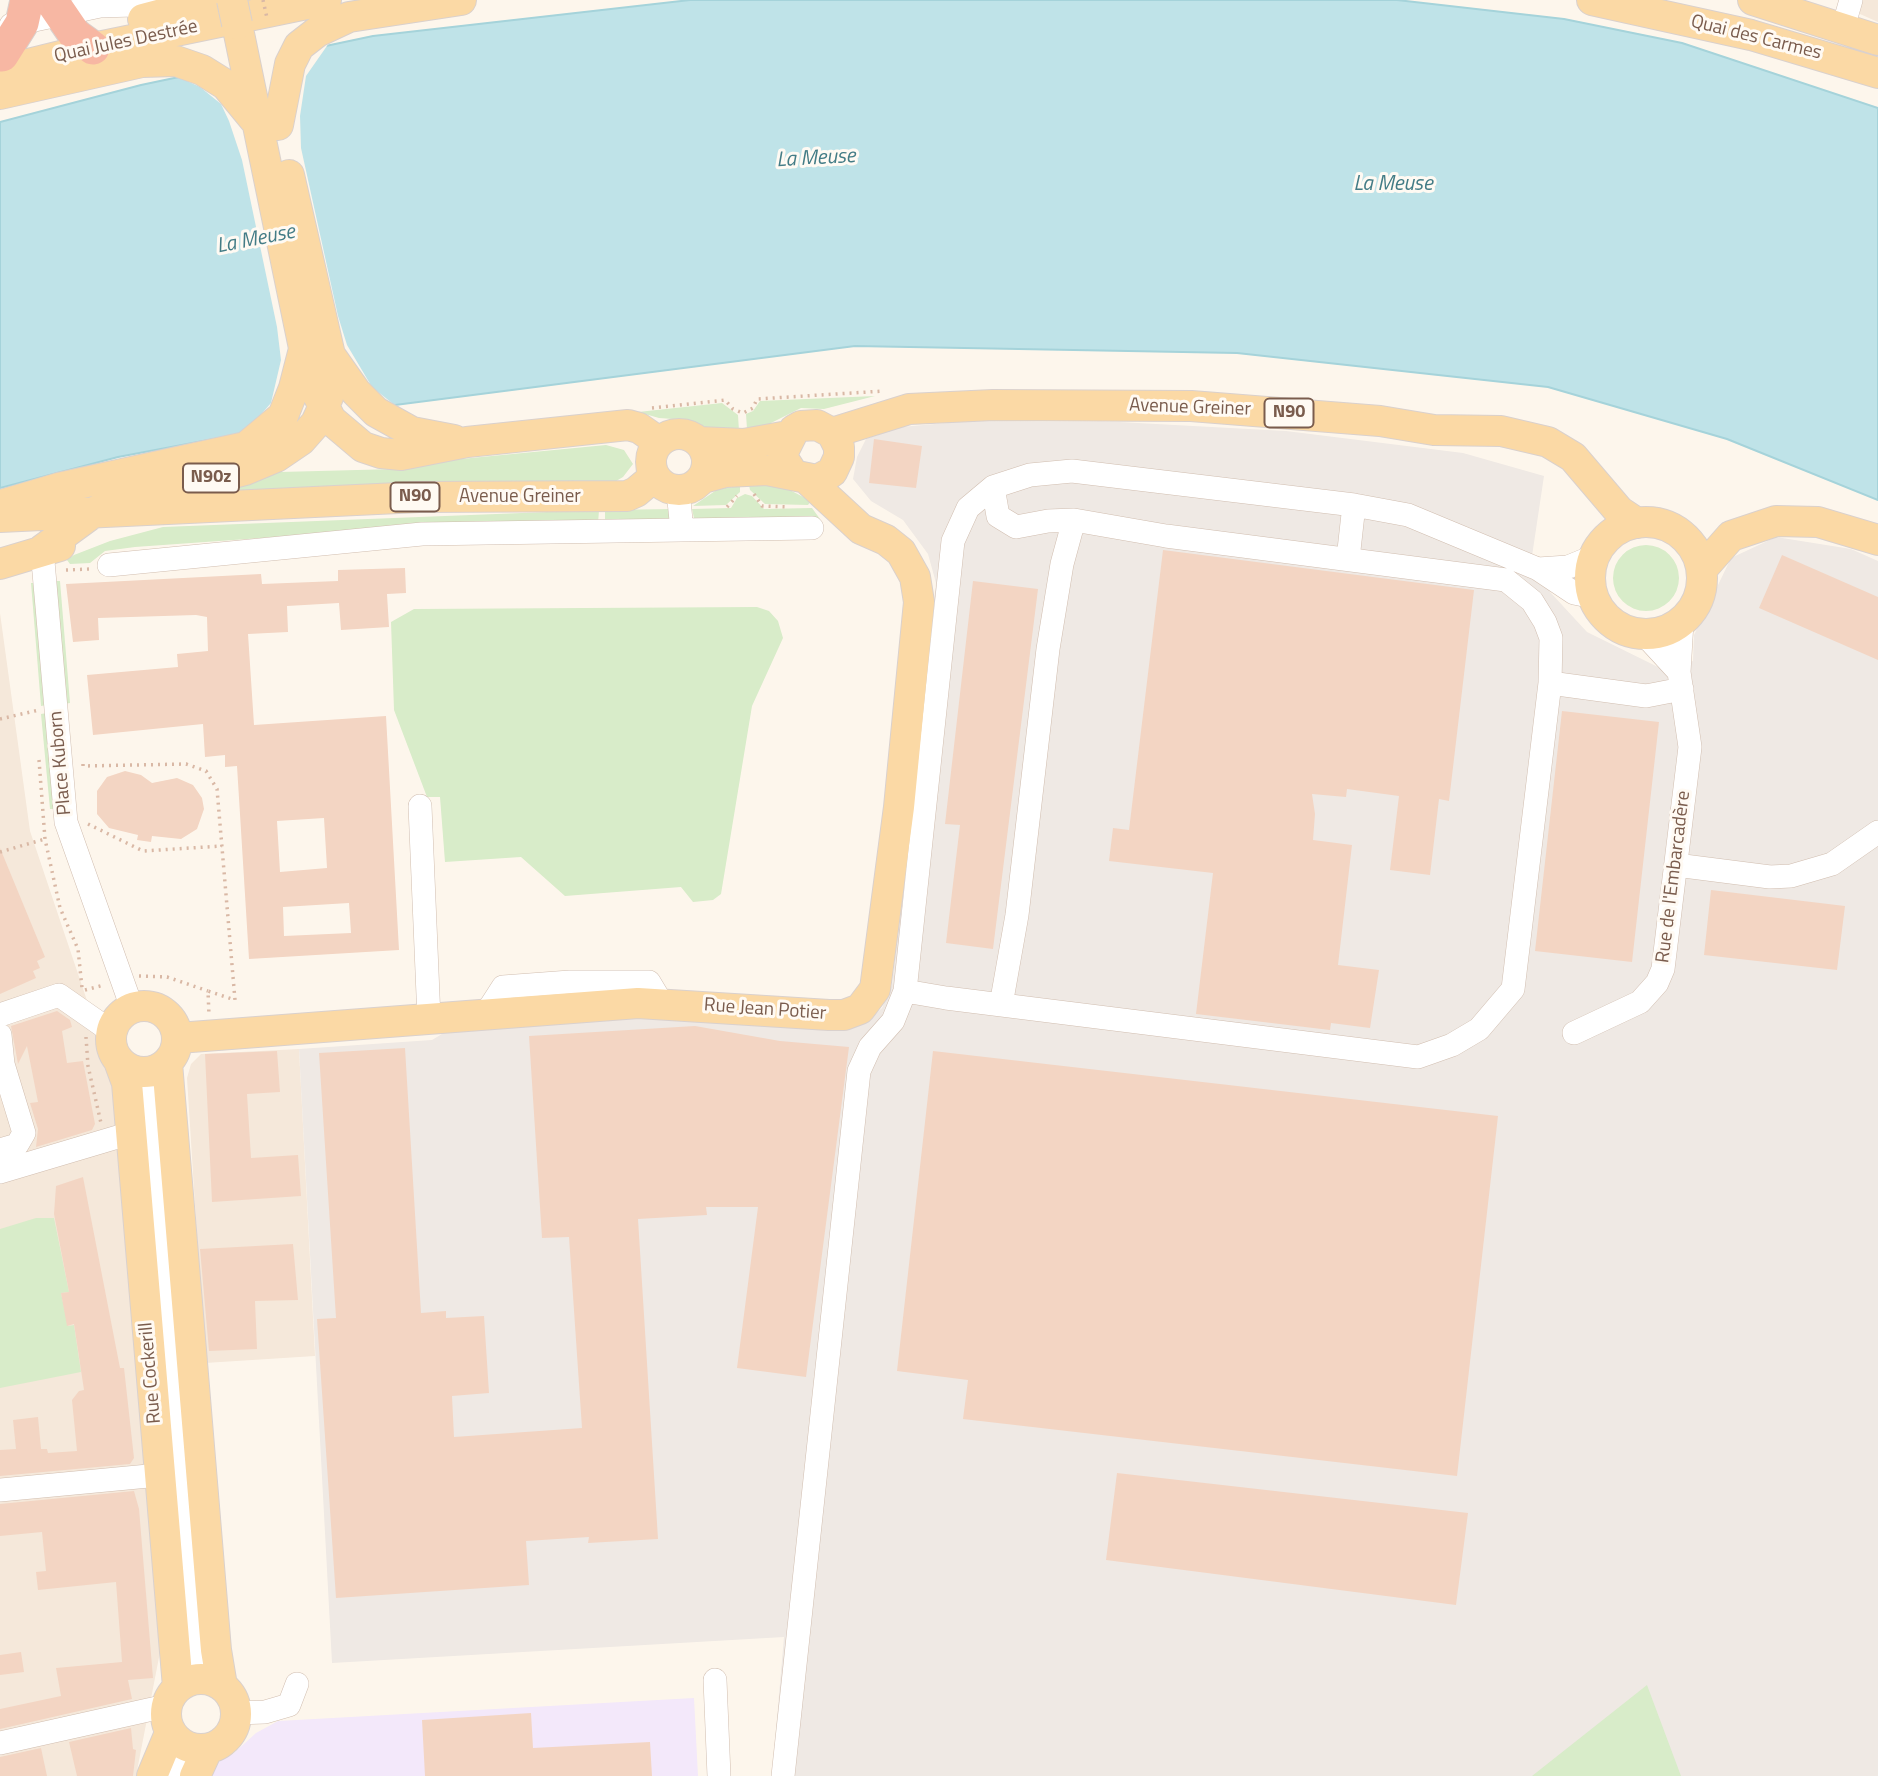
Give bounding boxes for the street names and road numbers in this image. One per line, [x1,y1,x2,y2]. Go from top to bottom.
street label: Quai des Carmes [1688,11,1824,65]
street label: Quai Jules Destrée [52,16,200,68]
street label: Avenue Greiner [1129,394,1251,422]
road number: N90 [1264,398,1314,428]
road number: N90z [183,464,239,492]
road number: N90 [390,482,440,512]
street label: Avenue Greiner [459,486,581,508]
street label: Place Kuborn [45,710,77,816]
street label: Rue de l'Embarcadère [1652,790,1696,964]
street label: Rue Jean Potier [703,994,827,1026]
street label: Rue Cockerill [135,1321,167,1425]

